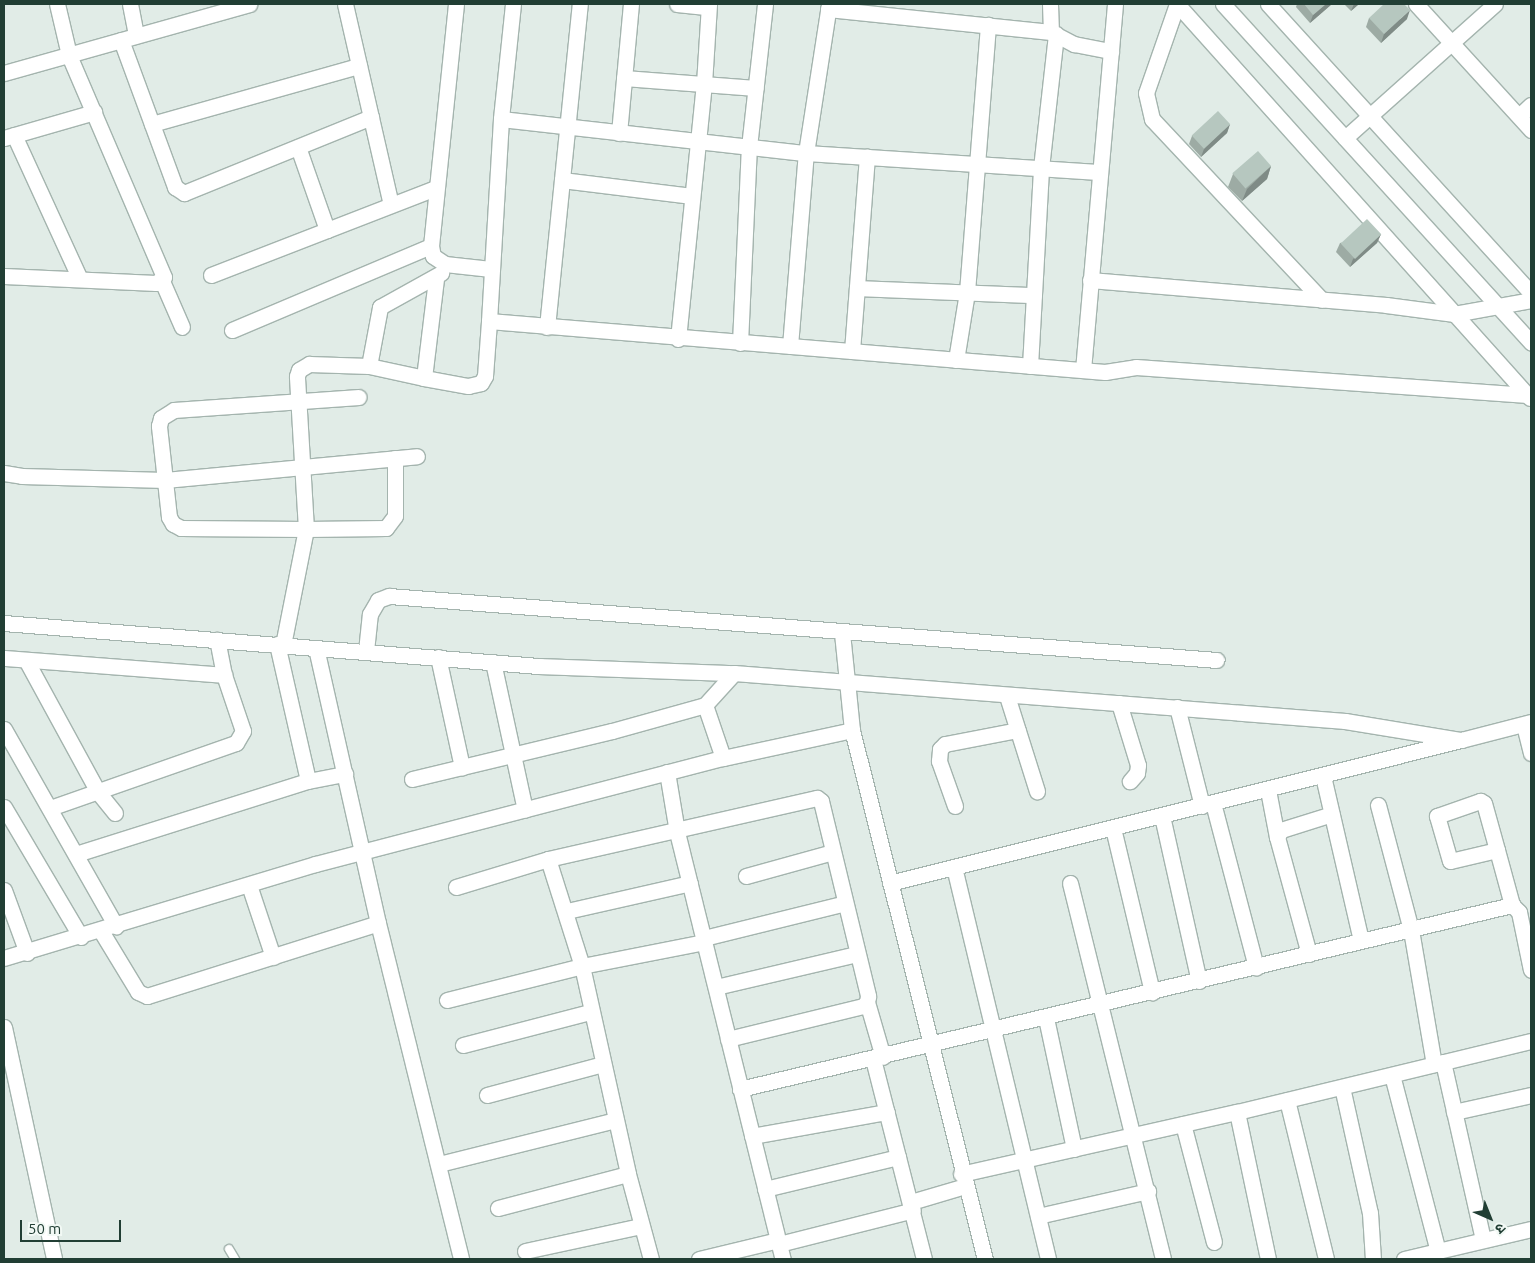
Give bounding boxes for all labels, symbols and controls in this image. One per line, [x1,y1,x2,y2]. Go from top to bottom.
north arrow [1465,1193,1515,1243]
scale bar [22,1210,124,1242]
text: 50 m [28,1220,61,1237]
text: उ [1492,1220,1509,1237]

